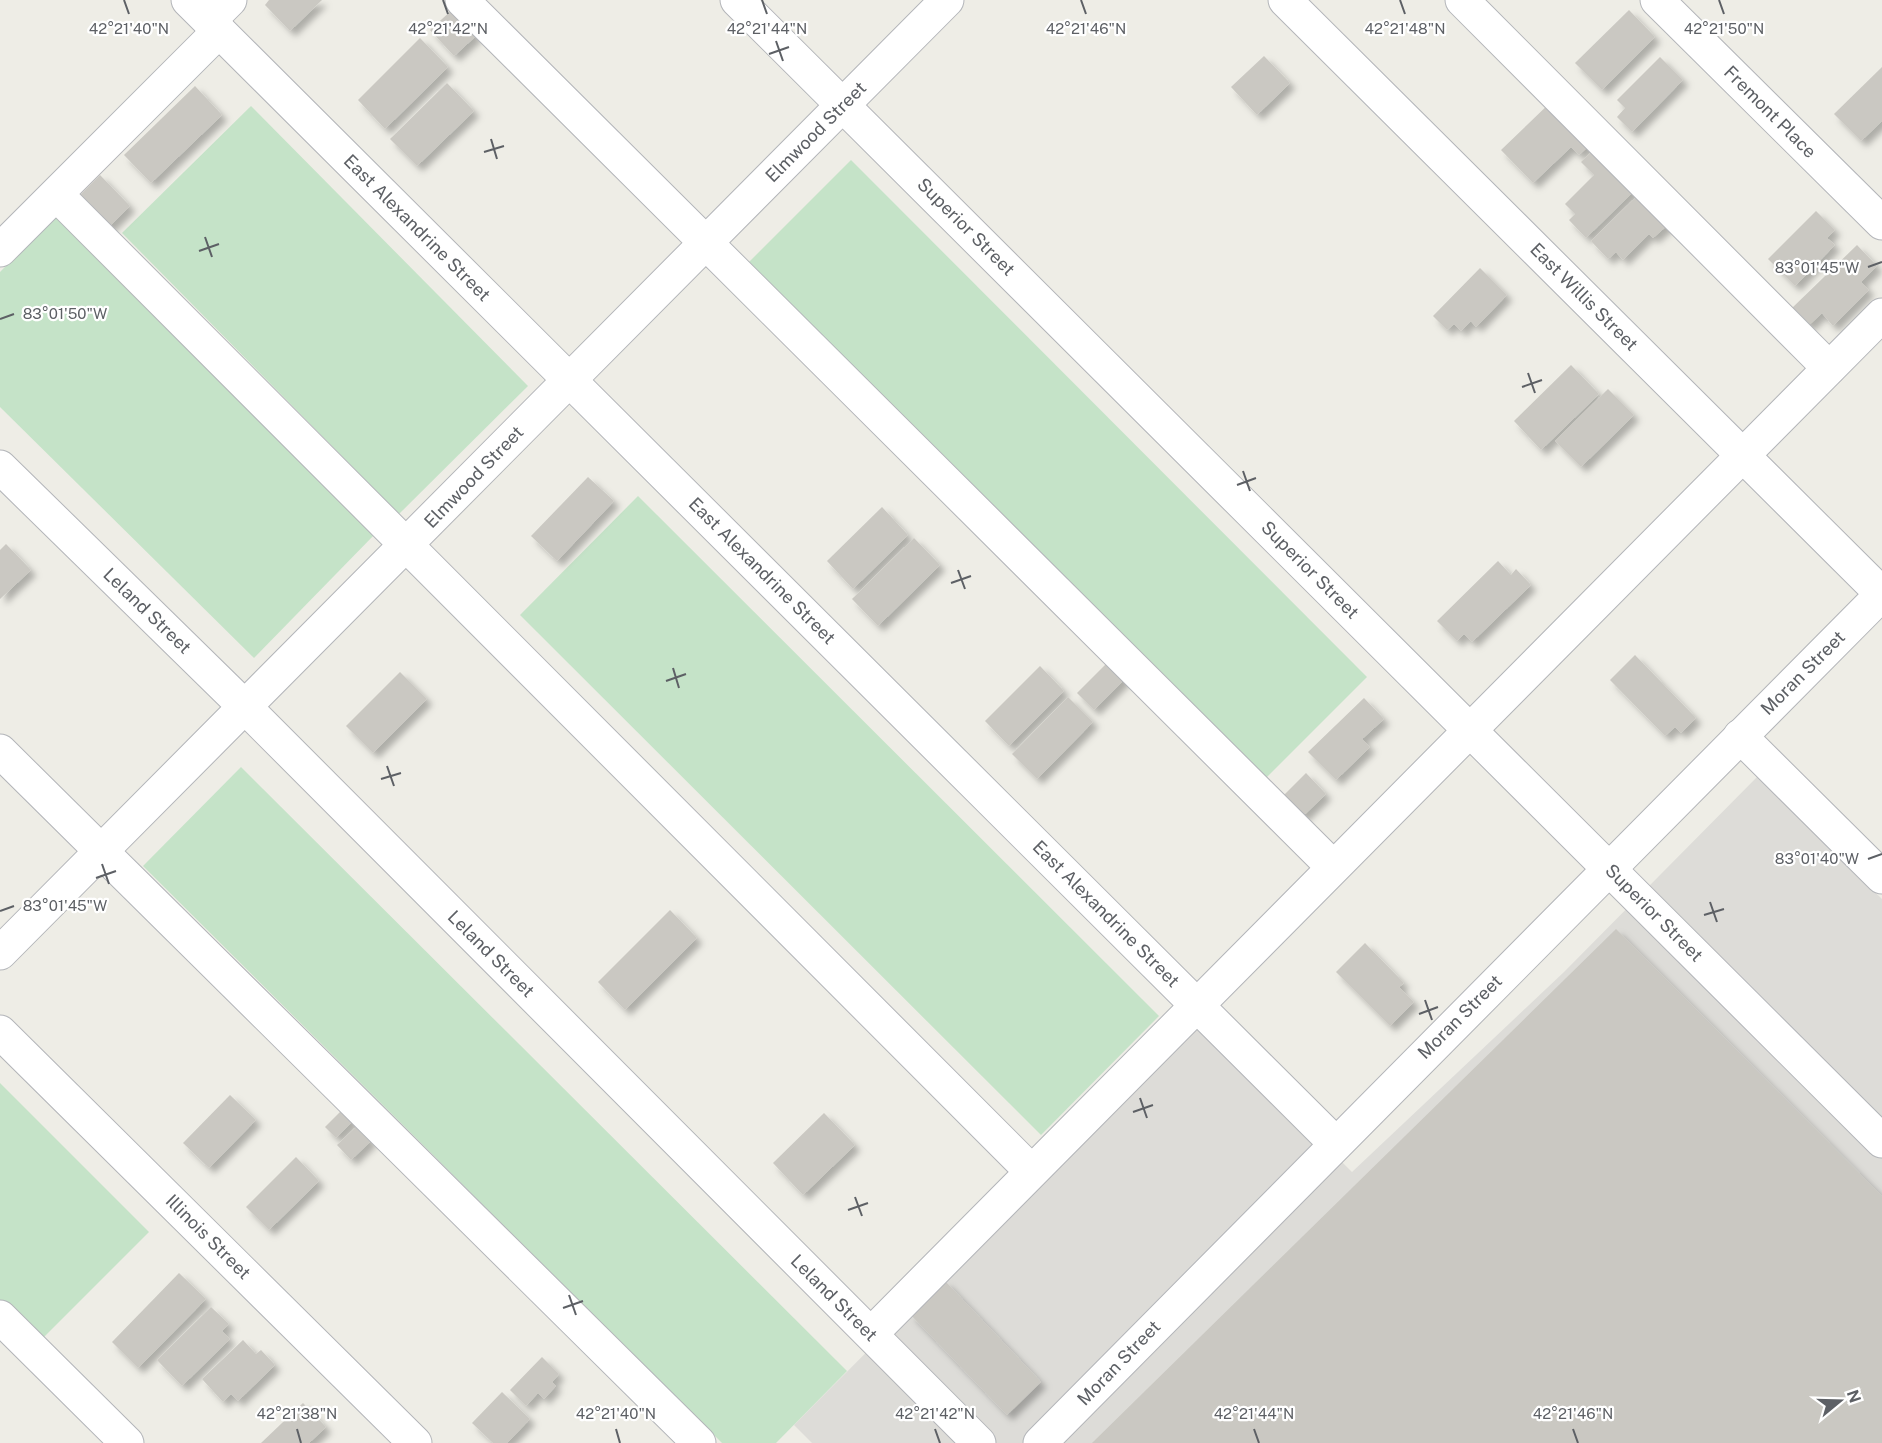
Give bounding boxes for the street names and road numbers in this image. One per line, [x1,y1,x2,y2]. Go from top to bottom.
street label: Fremont Place [1720,61,1821,162]
street label: Elmwood Street [761,77,870,186]
street label: East Alexandrine Street [340,150,495,305]
street label: Superior Street [913,174,1019,280]
street label: East Willis Street [1526,238,1643,355]
street label: Elmwood Street [420,421,528,532]
street label: East Alexandrine Street [685,493,840,648]
street label: Superior Street [1257,517,1363,623]
street label: Leland Street [99,564,196,658]
street label: Moran Street [1756,626,1849,719]
street label: East Alexandrine Street [1029,836,1184,991]
street label: Superior Street [1601,860,1707,966]
street label: Leland Street [444,906,539,1001]
street label: Moran Street [1413,970,1506,1063]
street label: Illinois Street [162,1190,255,1283]
street label: Leland Street [787,1250,882,1345]
street label: Moran Street [1073,1316,1164,1410]

